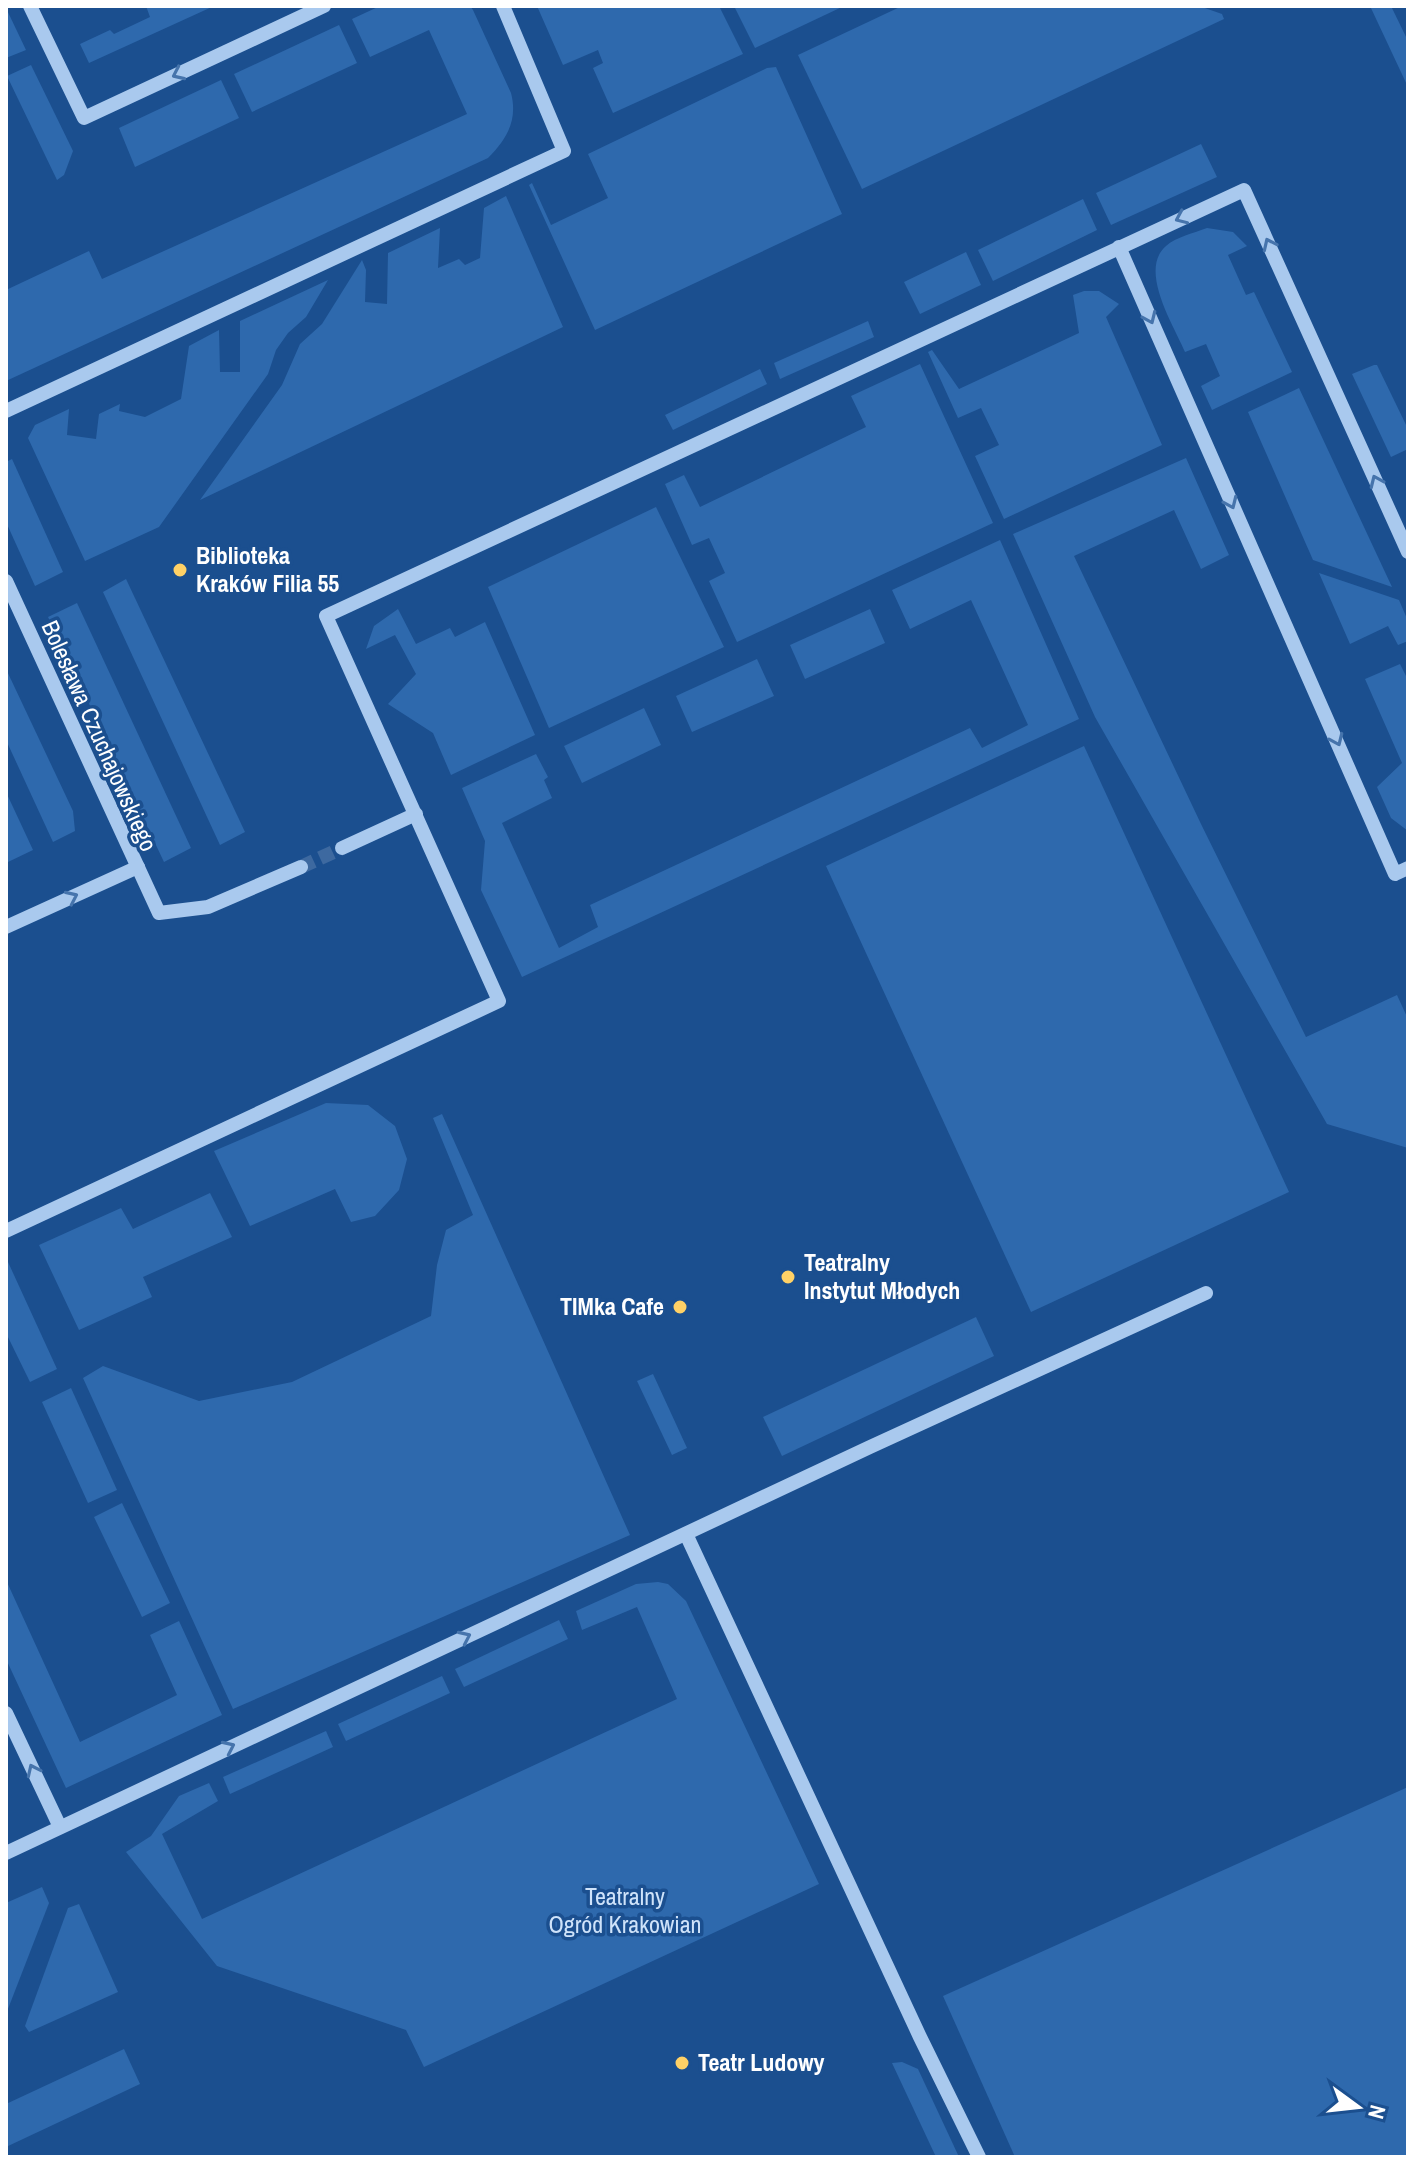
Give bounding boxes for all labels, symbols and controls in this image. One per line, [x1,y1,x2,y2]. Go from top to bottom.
one-way arrow [172,64,187,80]
one-way arrow [1175,208,1190,224]
one-way arrow [1263,237,1279,252]
one-way arrow [1140,310,1156,324]
one-way arrow [1370,474,1386,489]
one-way arrow [1222,495,1238,509]
place label: Biblioteka Kraków Filia 55 [196,539,339,599]
marker: Biblioteka Kraków Filia 55 [171,561,189,579]
street label: Bolesława Czuchajowskiego [35,615,165,856]
one-way arrow [1327,732,1343,747]
one-way arrow [64,891,78,907]
place label: Teatralny Instytut Młodych [804,1246,960,1306]
marker: Teatralny Instytut Młodych [779,1268,797,1286]
place label: TIMka Cafe [560,1290,664,1322]
marker: TIMka Cafe [671,1298,689,1316]
one-way arrow [457,1631,471,1647]
one-way arrow [221,1741,236,1757]
one-way arrow [27,1764,43,1779]
park label: Teatralny Ogród Krakowian [548,1880,702,1940]
place label: Teatr Ludowy [698,2046,825,2078]
marker: Teatr Ludowy [673,2054,691,2072]
north arrow [1318,2067,1398,2147]
text: N [1361,2102,1393,2122]

